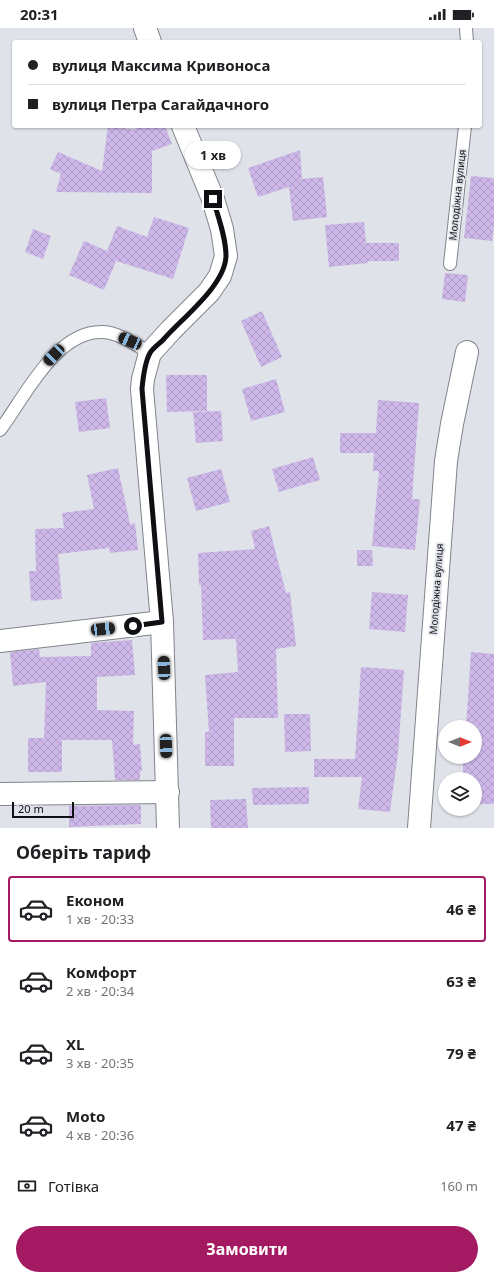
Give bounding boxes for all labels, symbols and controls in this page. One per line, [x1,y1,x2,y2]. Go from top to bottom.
text: 20:31 [20,4,59,24]
text: вулиця Максима Кривоноса [52,55,270,75]
text: вулиця Петра Сагайдачного [52,94,269,114]
callout: 1 хв [185,141,241,169]
text: 1 хв [200,146,226,164]
street label: Молодіжна вулиця [445,149,469,241]
route end [204,190,222,208]
car [117,331,143,351]
car [41,342,67,368]
street label: Молодіжна вулиця [426,543,446,635]
route start [124,617,142,635]
car [90,622,116,636]
car [158,656,170,680]
north arrow [438,720,482,764]
map controls [438,720,482,816]
car [160,734,172,758]
button: layers [438,772,482,816]
scale bar [12,800,74,819]
text: 20 m [18,801,44,816]
text: Оберіть тариф [16,840,151,864]
text: Економ [66,890,124,910]
icon: car [18,891,54,927]
text: 46 ₴ [446,899,476,919]
text: 1 хв · 20:33 [66,910,134,928]
text: Комфорт [66,962,136,982]
icon: car [18,963,54,999]
text: 63 ₴ [446,971,476,991]
text: 2 хв · 20:34 [66,982,134,1000]
text: XL [66,1034,84,1054]
icon: car [18,1035,54,1071]
text: 79 ₴ [446,1043,476,1063]
text: 3 хв · 20:35 [66,1054,134,1072]
text: Moto [66,1106,105,1126]
icon: car [18,1107,54,1143]
text: 47 ₴ [446,1115,476,1135]
text: 4 хв · 20:36 [66,1126,134,1144]
icon: cash [16,1175,38,1197]
text: Готівка [48,1176,99,1196]
text: 160 m [440,1177,478,1195]
button: Замовити [16,1226,478,1272]

